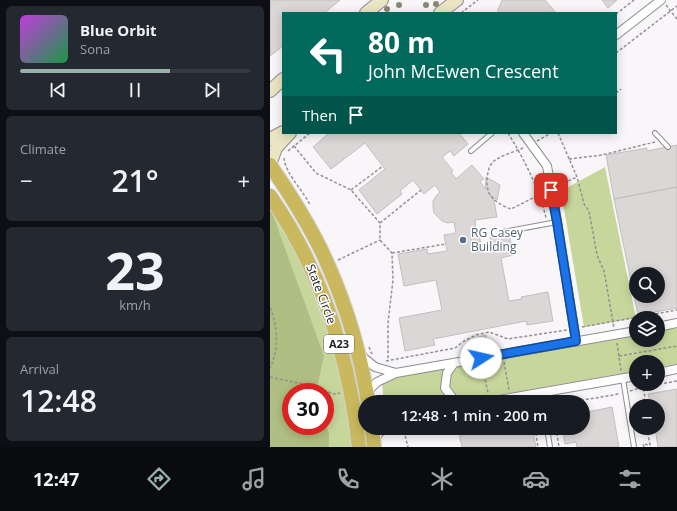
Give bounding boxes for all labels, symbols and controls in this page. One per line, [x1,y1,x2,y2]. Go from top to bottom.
text: Blue Orbit [80,20,157,40]
text: 80 m [368,23,435,61]
icon: left [302,28,354,80]
text: Sona [80,40,110,58]
text: John McEwen Crescent [368,59,559,83]
icon: previous [47,79,69,101]
icon: pause [124,79,146,101]
icon: next [201,79,223,101]
icon: arrive [345,104,367,126]
text: Then [302,105,337,125]
text: Climate [20,140,66,158]
text: 21° [111,160,159,201]
text: − [20,165,33,195]
text: + [237,165,250,195]
pin [534,173,568,207]
icon: arrive [540,179,562,201]
place label: RG Casey Building [471,224,524,255]
text: 23 [105,234,165,305]
marker: RG Casey Building [458,235,468,245]
street label: State Circle [302,262,341,326]
map controls [629,267,665,435]
button: search [629,267,665,303]
text: km/h [119,296,151,314]
button: layers [629,311,665,347]
road number: A23 [324,335,354,353]
position arrow [460,337,502,379]
button: + [629,355,665,391]
text: Arrival [20,360,59,378]
text: 12:48 [20,380,97,421]
speed limit sign: 30 [282,383,334,435]
button: − [629,399,665,435]
text: 12:48 · 1 min · 200 m [401,405,547,425]
icon: directions [145,465,173,493]
icon: music [240,465,268,493]
icon: phone [334,465,362,493]
icon: climate [428,465,456,493]
icon: car [522,465,550,493]
icon: filters [616,465,644,493]
text: 12:47 [33,467,79,491]

